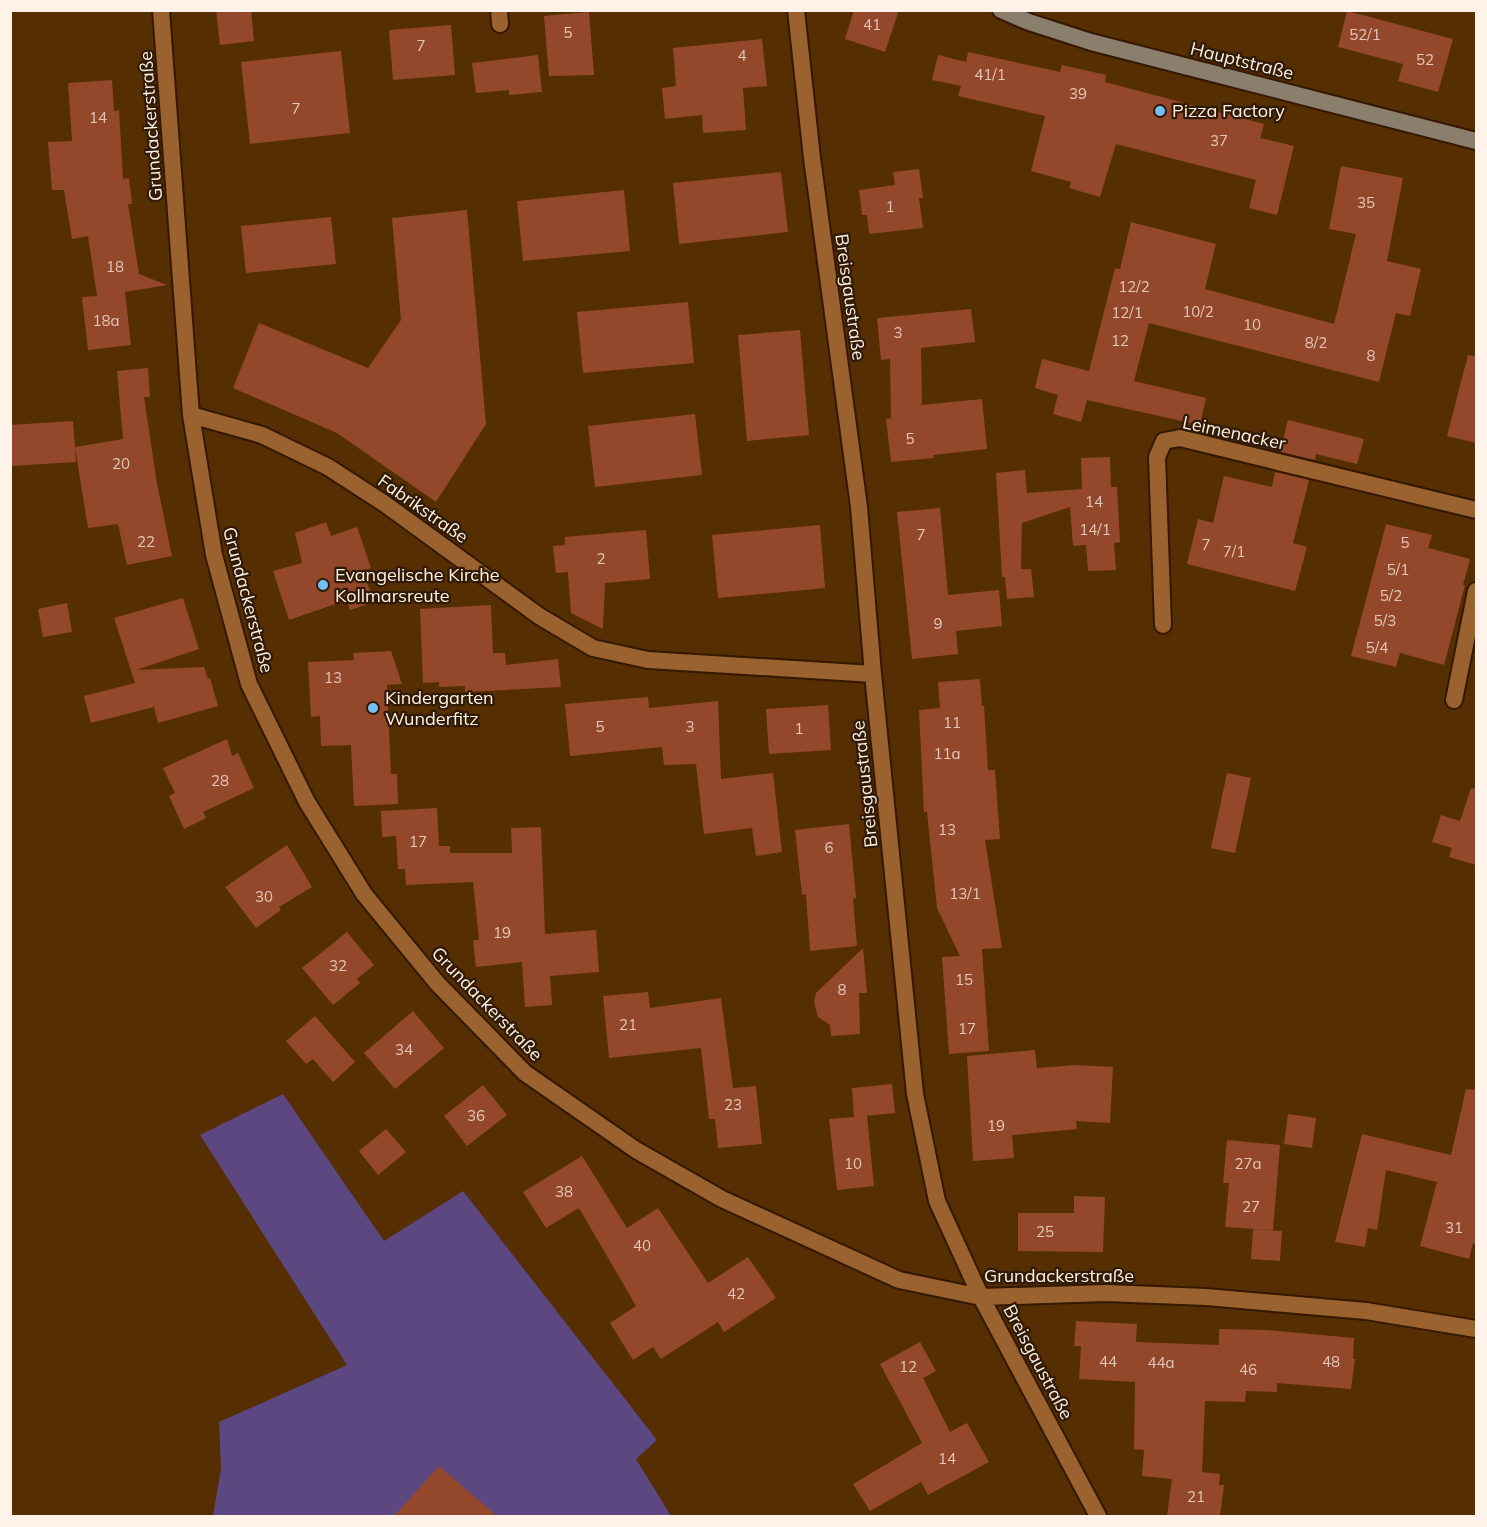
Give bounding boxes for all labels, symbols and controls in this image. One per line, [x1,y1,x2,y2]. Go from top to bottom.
house number: 41 [863,15,881,34]
house number: 5 [563,23,573,42]
house number: 52/1 [1349,25,1381,44]
house number: 7 [416,36,426,55]
street label: Hauptstraße [1188,37,1296,84]
house number: 4 [737,46,747,65]
street label: Grundackerstraße [134,50,167,202]
house number: 52 [1416,50,1434,69]
house number: 41/1 [974,65,1006,84]
house number: 39 [1069,84,1087,103]
house number: 7 [291,99,301,118]
place label: Pizza Factory [1172,99,1285,122]
marker: Pizza Factory [1153,104,1167,118]
house number: 14 [89,108,107,127]
house number: 37 [1210,131,1228,150]
house number: 35 [1357,193,1375,212]
house number: 1 [885,197,895,216]
street label: Breisgaustraße [830,232,871,362]
house number: 18 [106,257,124,276]
house number: 12/2 [1118,277,1150,296]
house number: 10/2 [1182,302,1214,321]
house number: 12/1 [1111,303,1143,322]
house number: 18a [92,311,120,330]
house number: 10 [1243,315,1261,334]
house number: 3 [893,323,903,342]
house number: 12 [1111,331,1129,350]
house number: 8/2 [1305,333,1327,352]
house number: 8 [1366,346,1376,365]
street label: Leimenacker [1180,410,1288,455]
house number: 5 [905,429,915,448]
house number: 20 [112,454,130,473]
street label: Fabrikstraße [374,469,473,548]
house number: 14 [1085,492,1103,511]
house number: 14/1 [1079,520,1111,539]
street label: Grundackerstraße [218,524,279,675]
house number: 7 [916,525,926,544]
house number: 22 [137,532,155,551]
house number: 5 [1400,533,1410,552]
house number: 7 [1201,535,1211,554]
house number: 7/1 [1223,542,1245,561]
house number: 2 [596,549,606,568]
house number: 5/1 [1387,560,1409,579]
place label: Evangelische Kirche Kollmarsreute [335,563,500,607]
marker: Evangelische Kirche Kollmarsreute [316,578,330,592]
house number: 5/2 [1380,586,1402,605]
house number: 5/3 [1374,611,1396,630]
house number: 9 [933,614,943,633]
house number: 5/4 [1366,638,1388,657]
house number: 13 [324,668,342,687]
place label: Kindergarten Wunderfitz [385,686,493,730]
marker: Kindergarten Wunderfitz [366,701,380,715]
house number: 11 [943,713,961,732]
house number: 5 [595,717,605,736]
house number: 3 [685,717,695,736]
house number: 1 [794,719,804,738]
street label: Breisgaustraße [846,720,883,849]
house number: 11a [933,744,961,763]
house number: 28 [211,771,229,790]
house number: 13 [938,820,956,839]
house number: 17 [409,832,427,851]
house number: 6 [824,838,834,857]
house number: 13/1 [949,884,981,903]
house number: 30 [255,887,273,906]
house number: 19 [493,923,511,942]
street label: Grundackerstraße [427,942,548,1066]
house number: 32 [329,956,347,975]
house number: 15 [955,970,973,989]
house number: 8 [837,980,847,999]
house number: 21 [619,1015,637,1034]
house number: 17 [958,1019,976,1038]
house number: 34 [395,1040,413,1059]
house number: 23 [724,1095,742,1114]
house number: 36 [467,1106,485,1125]
house number: 19 [987,1116,1005,1135]
house number: 10 [844,1154,862,1173]
house number: 27a [1234,1154,1262,1173]
house number: 38 [555,1182,573,1201]
house number: 27 [1242,1197,1260,1216]
house number: 31 [1445,1218,1463,1237]
house number: 25 [1036,1222,1054,1241]
house number: 40 [633,1236,651,1255]
street label: Grundackerstraße [984,1264,1134,1287]
house number: 42 [727,1284,745,1303]
street label: Breisgaustraße [998,1300,1078,1423]
house number: 44 [1099,1352,1117,1371]
house number: 48 [1322,1352,1340,1371]
house number: 44a [1147,1353,1175,1372]
house number: 12 [899,1357,917,1376]
house number: 46 [1239,1360,1257,1379]
house number: 14 [938,1449,956,1468]
house number: 21 [1187,1487,1205,1506]

